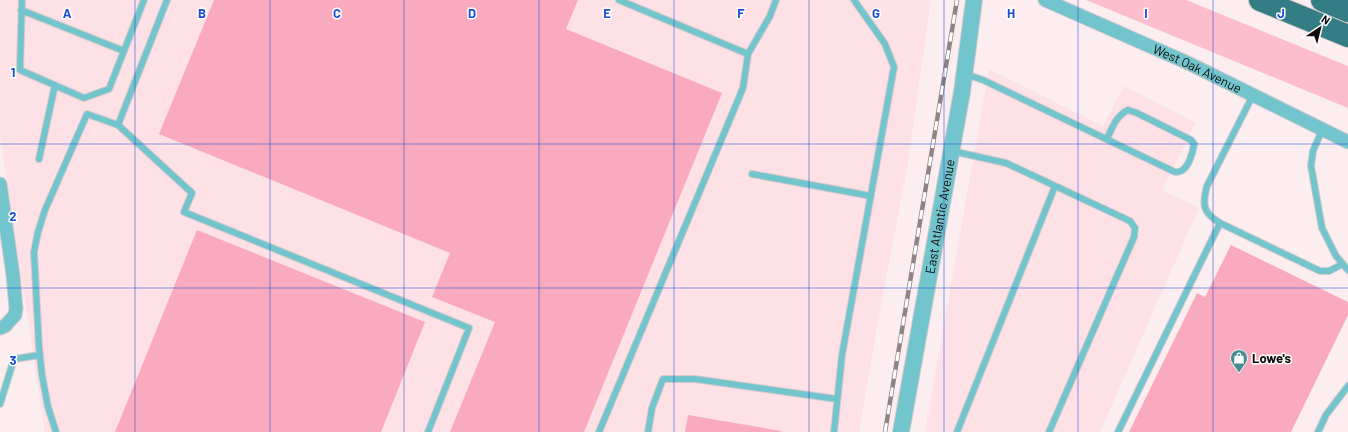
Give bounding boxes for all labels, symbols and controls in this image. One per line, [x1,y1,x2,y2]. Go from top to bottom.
text: A [63,5,72,21]
text: B [198,5,206,21]
text: C [333,5,341,21]
text: D [468,5,476,21]
text: E [603,5,611,21]
text: F [737,5,745,21]
text: G [872,5,880,21]
text: H [1007,5,1015,21]
text: I [1144,5,1148,21]
text: J [1277,5,1285,21]
north arrow [1300,8,1340,48]
text: N [1319,12,1333,27]
street label: West Oak Avenue [1151,41,1244,96]
text: 1 [11,64,15,80]
street label: East Atlantic Avenue [922,158,958,275]
text: 2 [9,208,17,224]
shop icon: Lowe's [1229,348,1249,373]
place label: Lowe's [1252,350,1291,366]
text: 3 [9,352,17,368]

